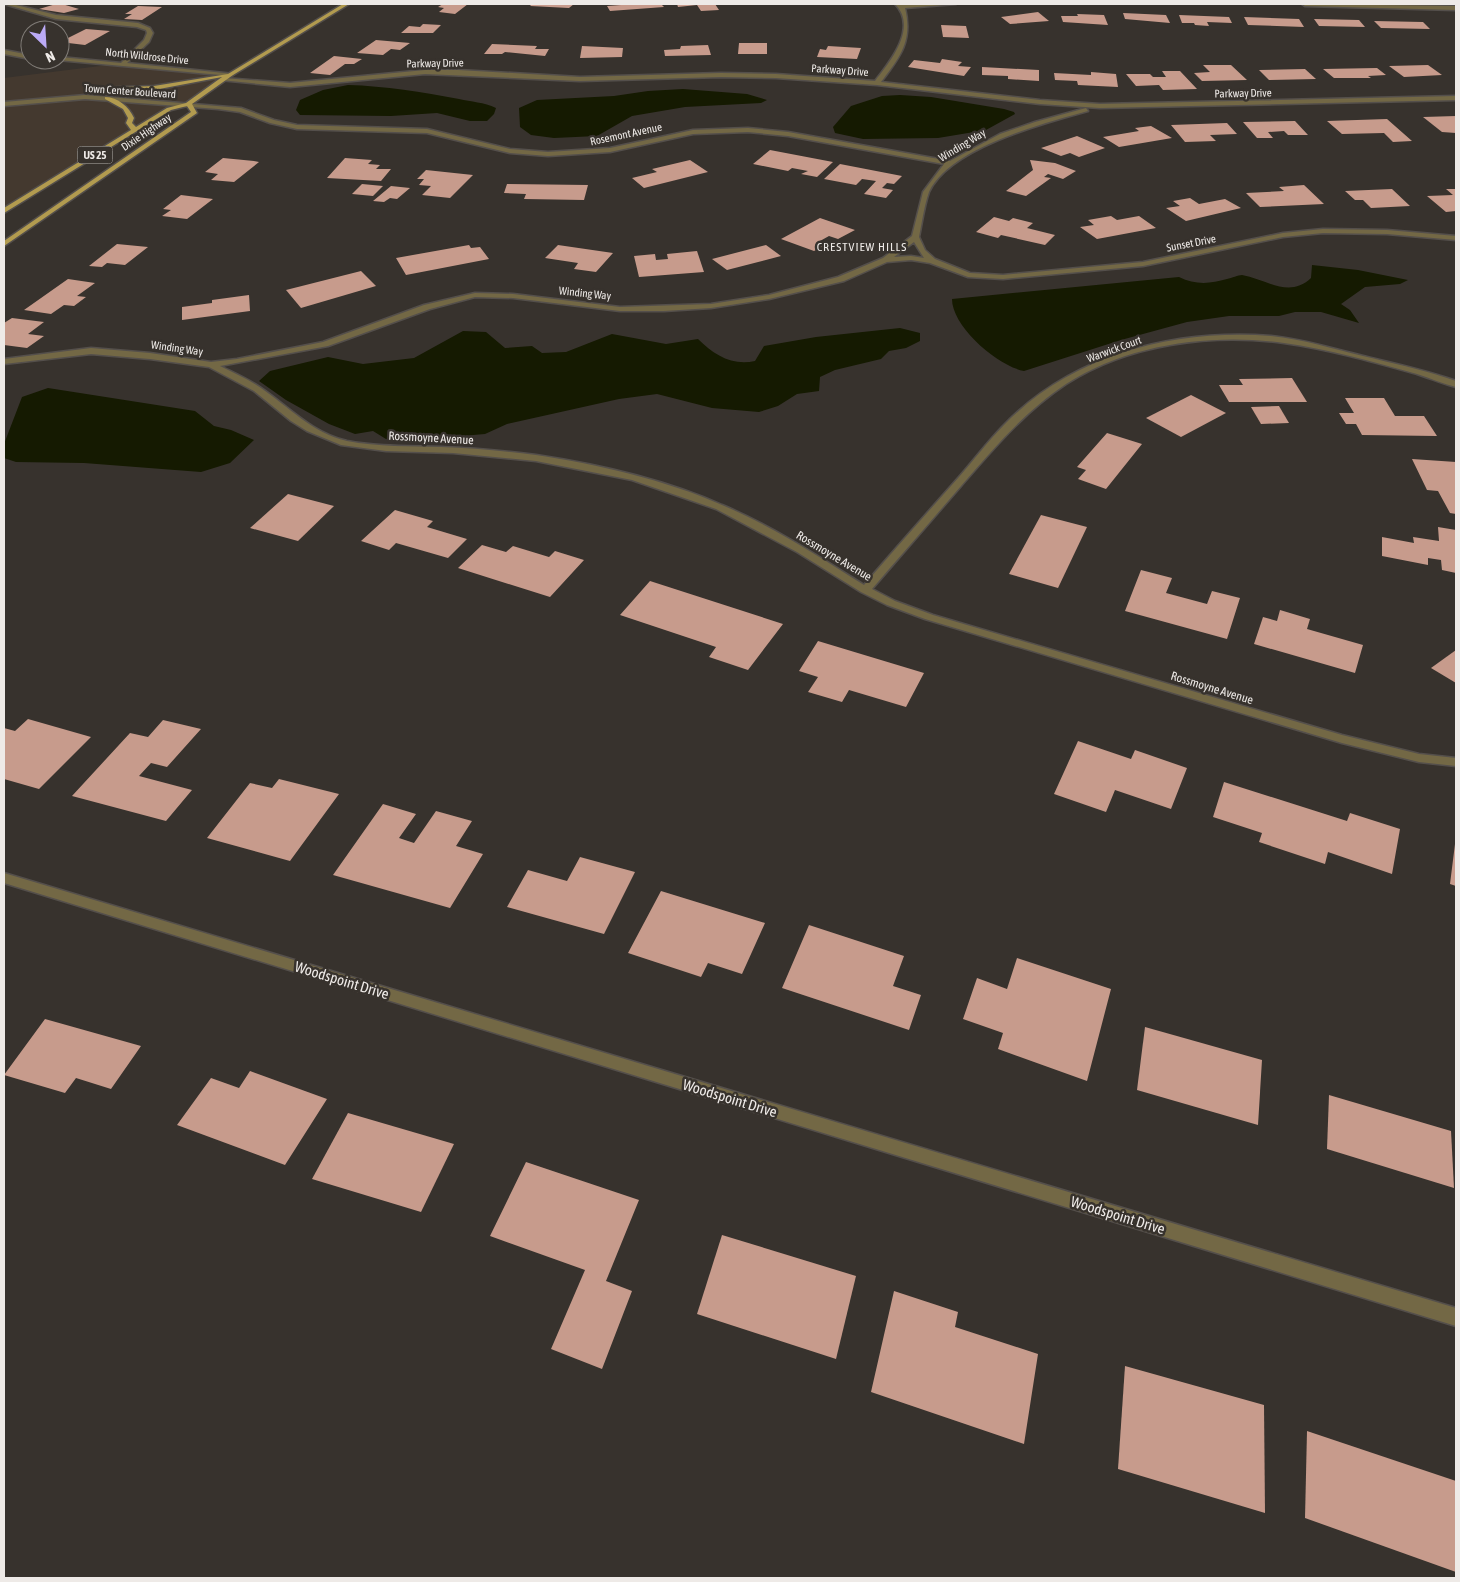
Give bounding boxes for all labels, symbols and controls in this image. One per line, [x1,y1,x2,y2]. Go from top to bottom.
north arrow [20,20,70,70]
street label: North Wildrose Drive [105,46,189,66]
text: N [43,48,58,66]
street label: Parkway Drive [406,57,464,69]
street label: Parkway Drive [811,62,869,78]
street label: Town Center Boulevard [84,82,176,100]
street label: Parkway Drive [1214,87,1272,99]
street label: Dixie Highway [119,111,173,153]
street label: Rosemont Avenue [589,121,663,147]
street label: Winding Way [936,126,988,164]
road number: US 25 [78,146,112,164]
street label: Sunset Drive [1165,232,1217,254]
district label: CRESTVIEW HILLS [817,240,907,254]
street label: Winding Way [558,284,612,302]
street label: Warwick Court [1085,334,1143,364]
street label: Winding Way [150,338,204,358]
street label: Rossmoyne Avenue [388,429,474,447]
street label: Rossmoyne Avenue [794,528,874,584]
street label: Rossmoyne Avenue [1169,669,1255,707]
street label: Woodspoint Drive [293,958,391,1002]
street label: Woodspoint Drive [681,1076,779,1120]
street label: Woodspoint Drive [1069,1193,1167,1237]

